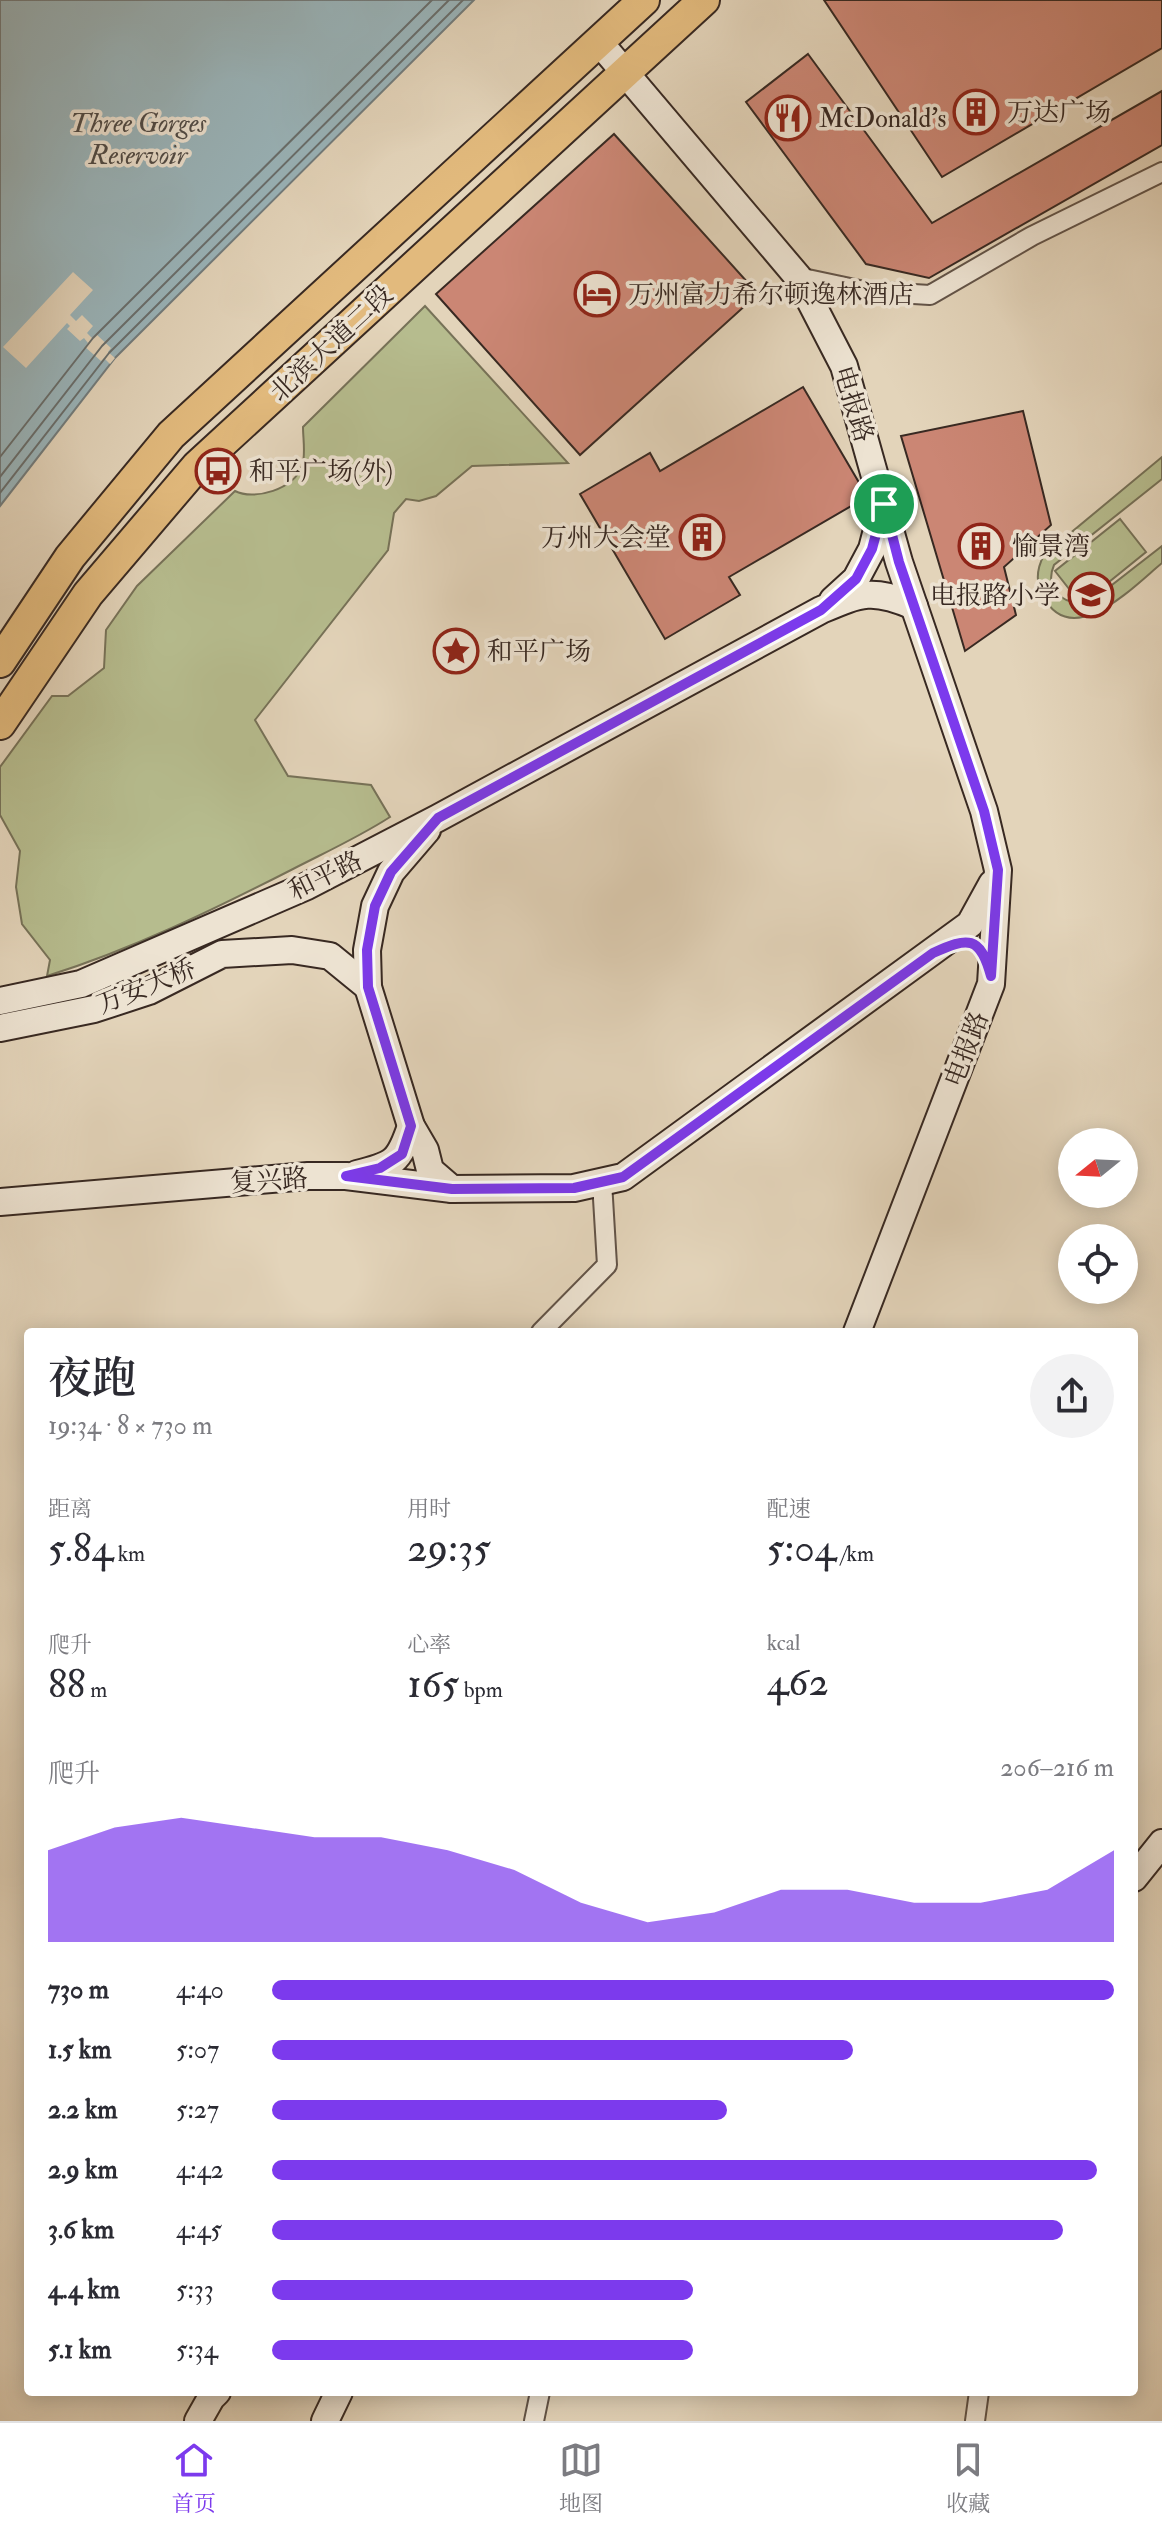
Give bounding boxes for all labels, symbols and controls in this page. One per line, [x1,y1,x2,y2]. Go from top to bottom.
building icon: 万达广场 [952,88,1000,136]
restaurant icon: McDonald's [764,94,812,142]
place label: 万达广场 [1007,97,1111,129]
place label: McDonald's [819,103,946,135]
water label: Three Gorges Reservoir [70,106,207,173]
hotel icon: 万州富力希尔顿逸林酒店 [573,270,621,318]
street label: 北滨大道二段 [264,279,400,409]
place label: 万州富力希尔顿逸林酒店 [628,279,914,311]
street label: 电报路 [826,362,880,446]
bus stop icon: 和平广场(外) [194,447,242,495]
place label: 和平广场(外) [249,456,393,488]
pin [850,470,918,538]
icon: arrive [862,482,906,526]
building icon: 万州大会堂 [678,513,726,561]
place label: 万州大会堂 [541,522,671,554]
building icon: 愉景湾 [957,522,1005,570]
place label: 愉景湾 [1012,531,1090,563]
school or university icon: 电报路小学 [1067,571,1115,619]
place label: 电报路小学 [930,580,1060,612]
place icon: 和平广场 [432,627,480,675]
place label: 和平广场 [487,636,591,668]
street label: 和平路 [283,844,368,907]
street label: 万安大桥 [92,953,201,1021]
street label: 电报路 [938,1007,996,1092]
north arrow [1058,1128,1138,1208]
map controls [1058,1128,1138,1304]
street label: 复兴路 [229,1162,309,1200]
button: locate [1058,1224,1138,1304]
text: 夜跑 [48,1352,136,1407]
button: share [1030,1354,1114,1438]
text: 19:34 · 8 × 730 m [48,1410,212,1442]
text: 距离 [48,1495,92,1523]
text: 用时 [407,1495,451,1523]
text: 配速 [767,1495,811,1523]
text: 5.84 [48,1523,113,1574]
text: 29:35 [407,1523,491,1574]
text: 5:04 [767,1523,836,1574]
text: km [113,1540,145,1568]
text: /km [836,1540,874,1568]
text: kcal [767,1629,800,1657]
text: 爬升 [48,1631,92,1659]
text: 心率 [407,1631,451,1659]
text: 462 [767,1657,829,1708]
text: 88 [48,1659,86,1710]
text: 165 [407,1659,459,1710]
text: m [86,1676,107,1704]
text: bpm [459,1676,503,1704]
text: 206–216 m [1000,1752,1114,1784]
text: 爬升 [48,1758,100,1790]
text: 730 m [48,1974,109,2006]
text: 4:40 [176,1974,224,2006]
text: 1.5 km [48,2034,111,2066]
text: 5:07 [176,2034,219,2066]
text: 2.2 km [48,2094,117,2126]
text: 5:27 [176,2094,219,2126]
text: 2.9 km [48,2154,118,2186]
text: 4:42 [176,2154,224,2186]
text: 3.6 km [48,2214,114,2246]
text: 4:45 [176,2214,222,2246]
text: 4.4 km [48,2274,120,2306]
text: 5:33 [176,2274,214,2306]
text: 5.1 km [48,2334,111,2366]
text: 5:34 [176,2334,218,2366]
tab: 首页 [172,2438,216,2518]
tab: 地图 [559,2438,603,2518]
tab: 收藏 [946,2438,990,2518]

